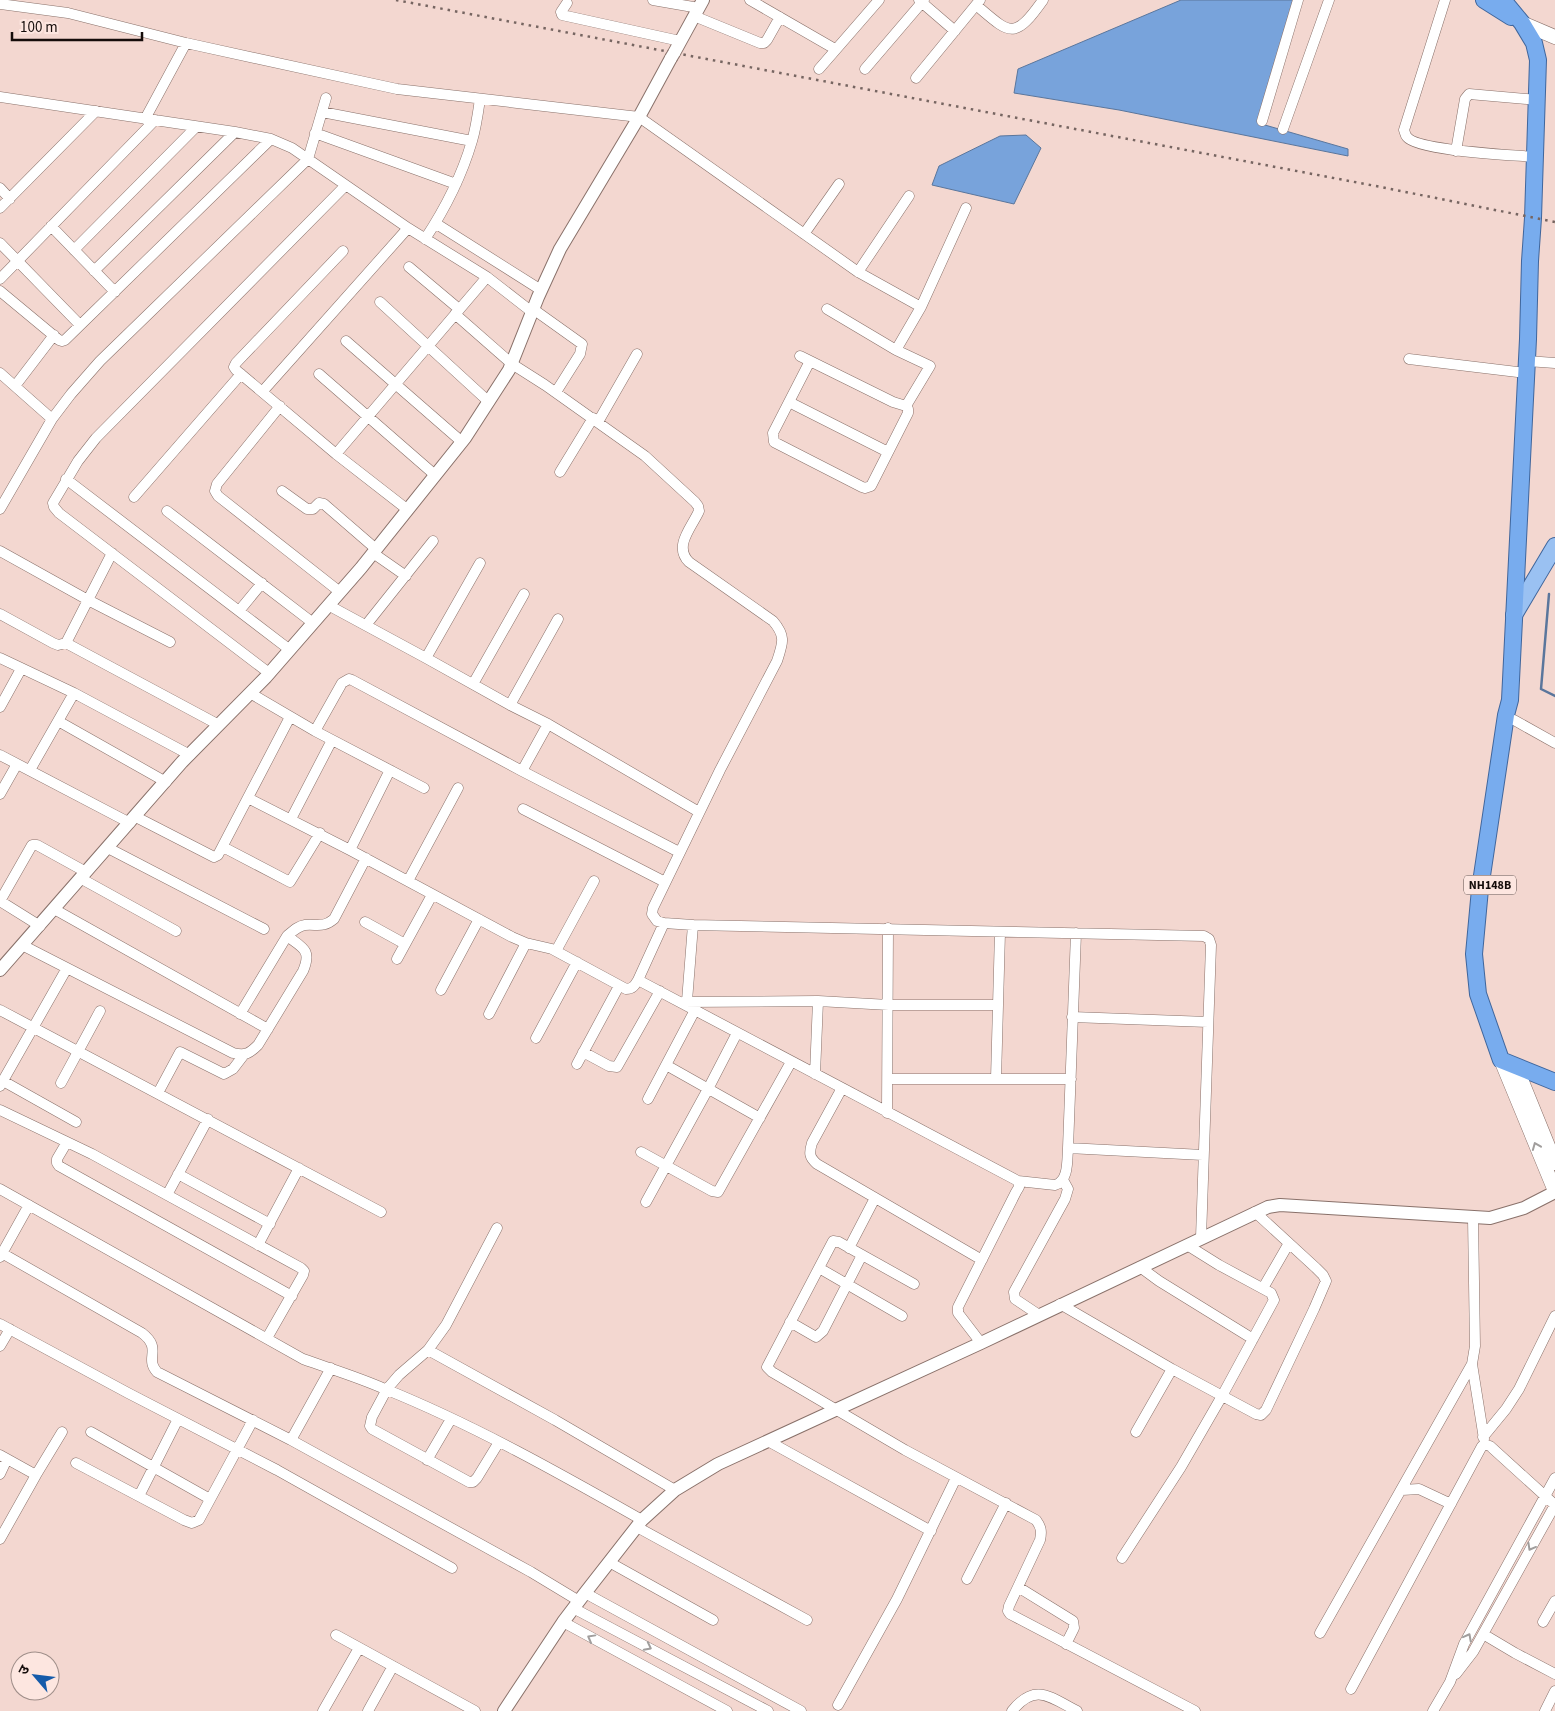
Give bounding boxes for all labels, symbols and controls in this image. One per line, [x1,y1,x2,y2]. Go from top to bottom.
scale bar [12,10,142,42]
text: 100 m [20,17,58,38]
road number: NH148B [1464,876,1516,894]
one-way arrow [1532,1142,1543,1151]
one-way arrow [1528,1542,1538,1551]
one-way arrow [1462,1633,1472,1642]
one-way arrow [588,1634,597,1644]
one-way arrow [642,1641,651,1651]
north arrow [10,1651,60,1701]
text: उ [14,1661,36,1679]

